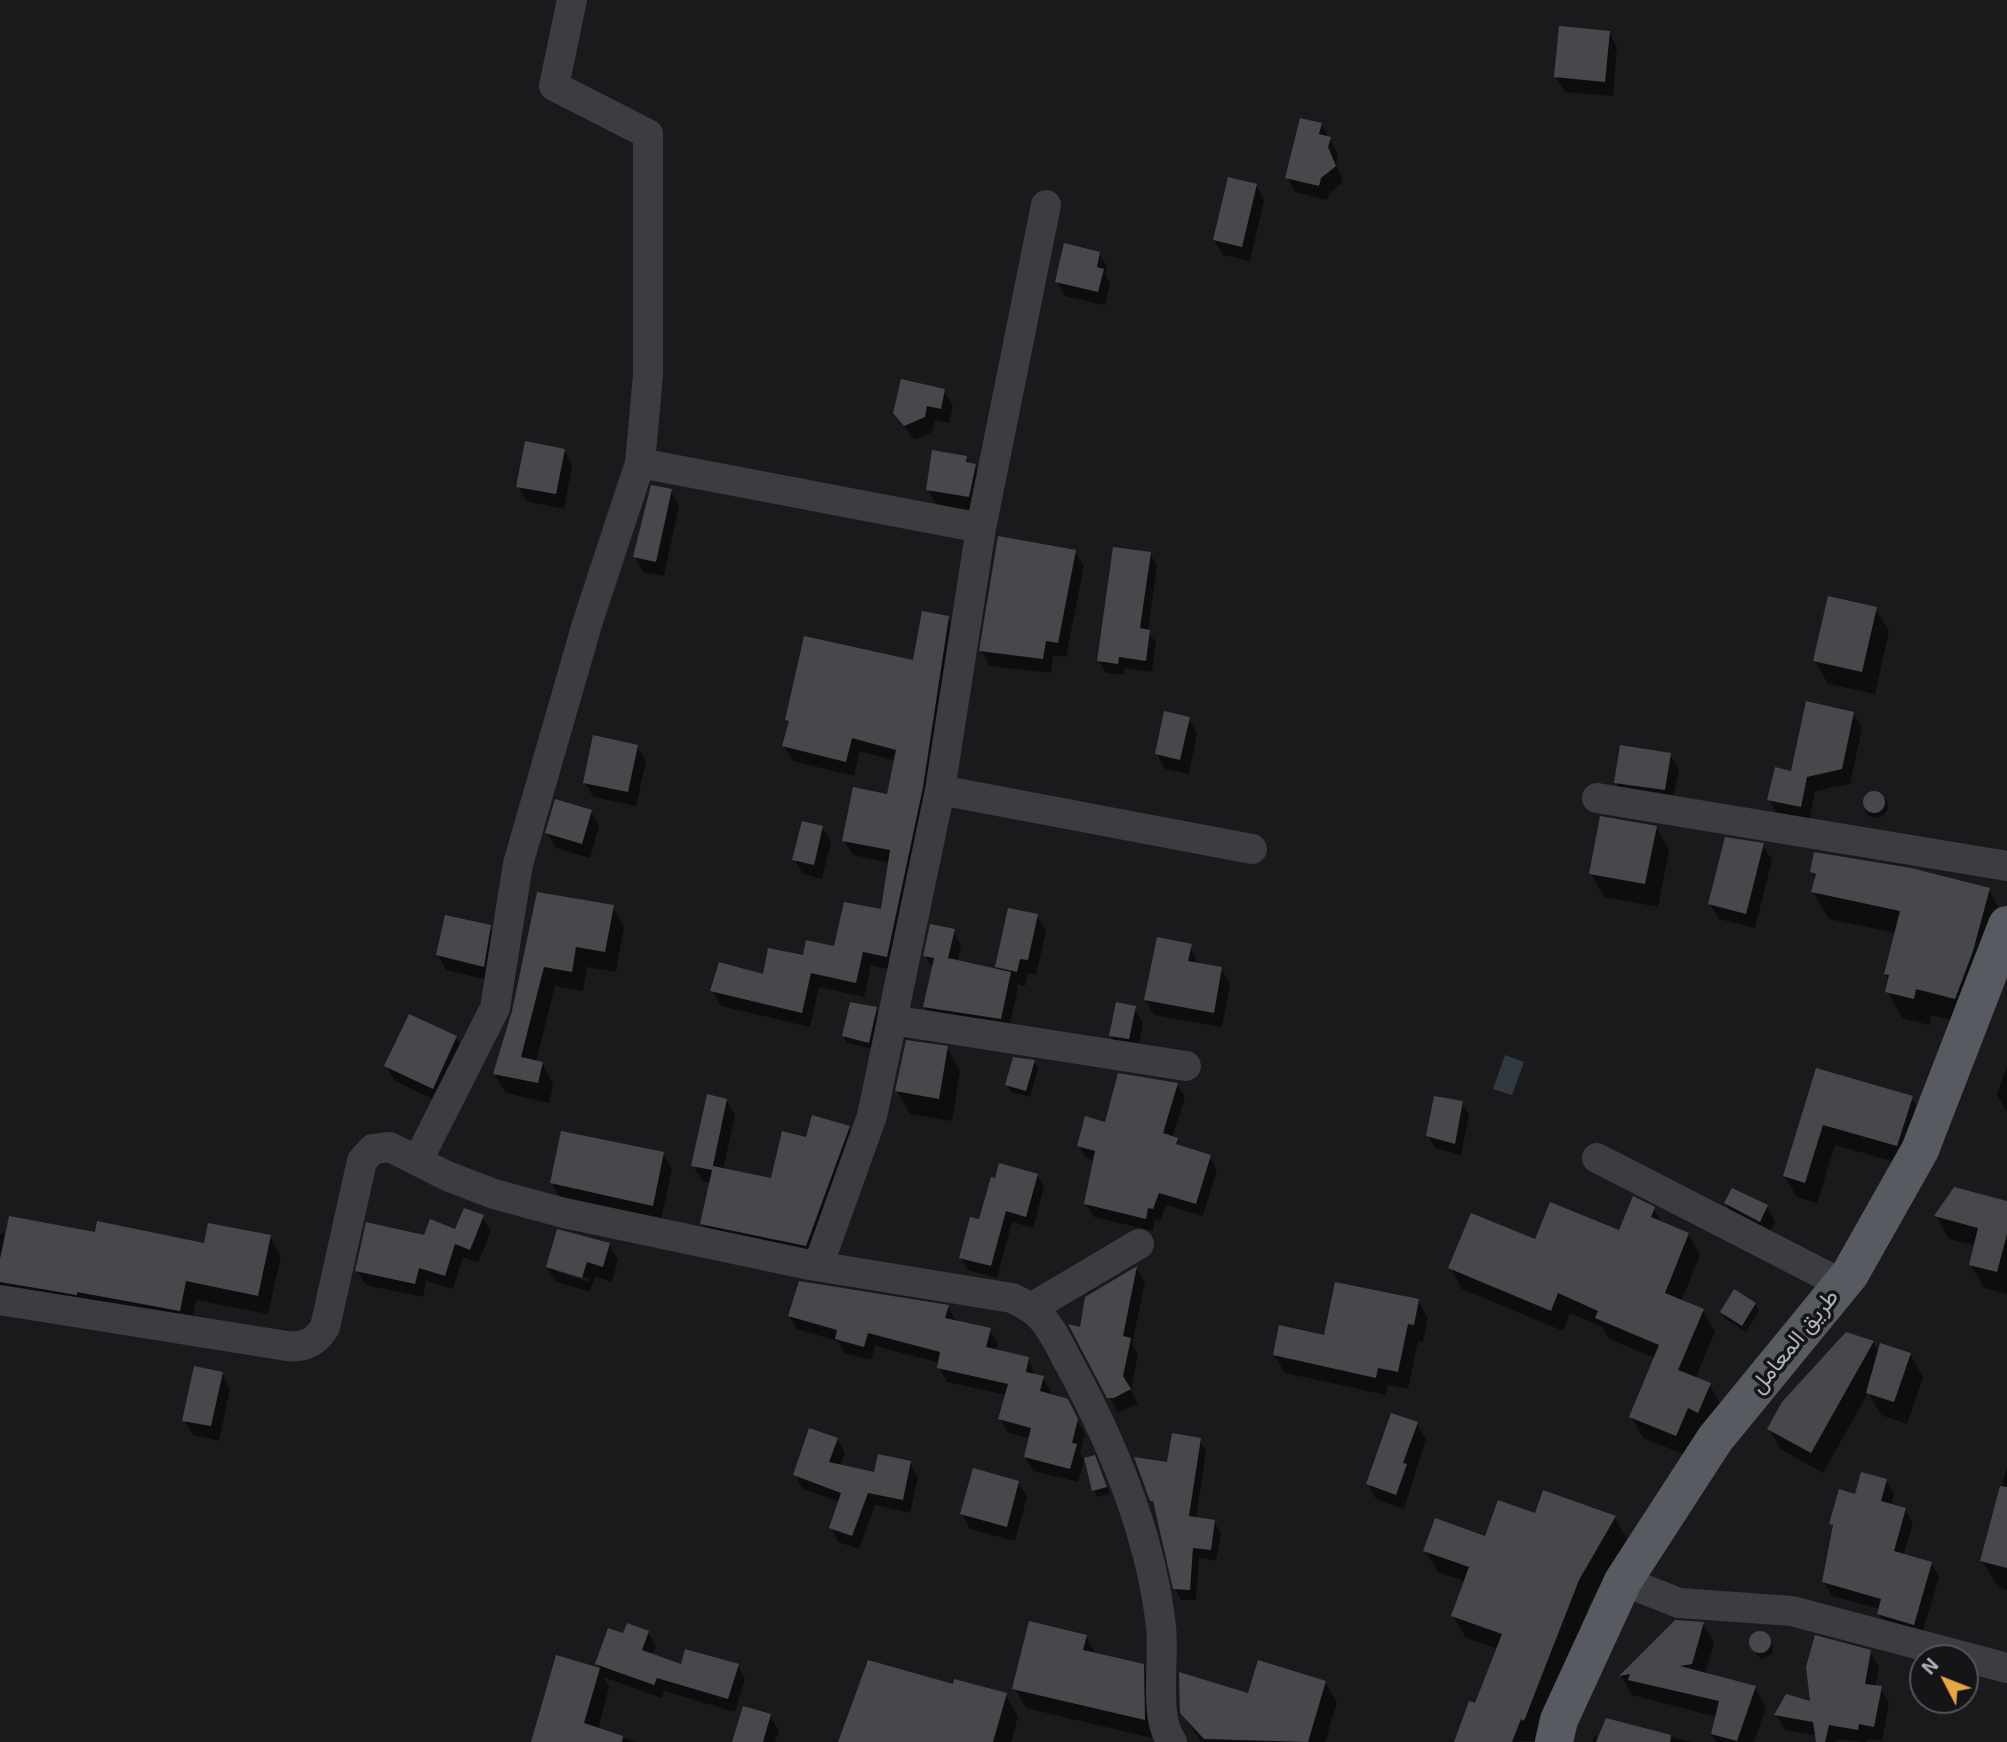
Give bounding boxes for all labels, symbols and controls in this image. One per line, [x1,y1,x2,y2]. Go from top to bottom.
street label: طريق المعامل [1744,1283,1844,1399]
north arrow [1909,1644,1979,1714]
text: N [1916,1653,1943,1679]

